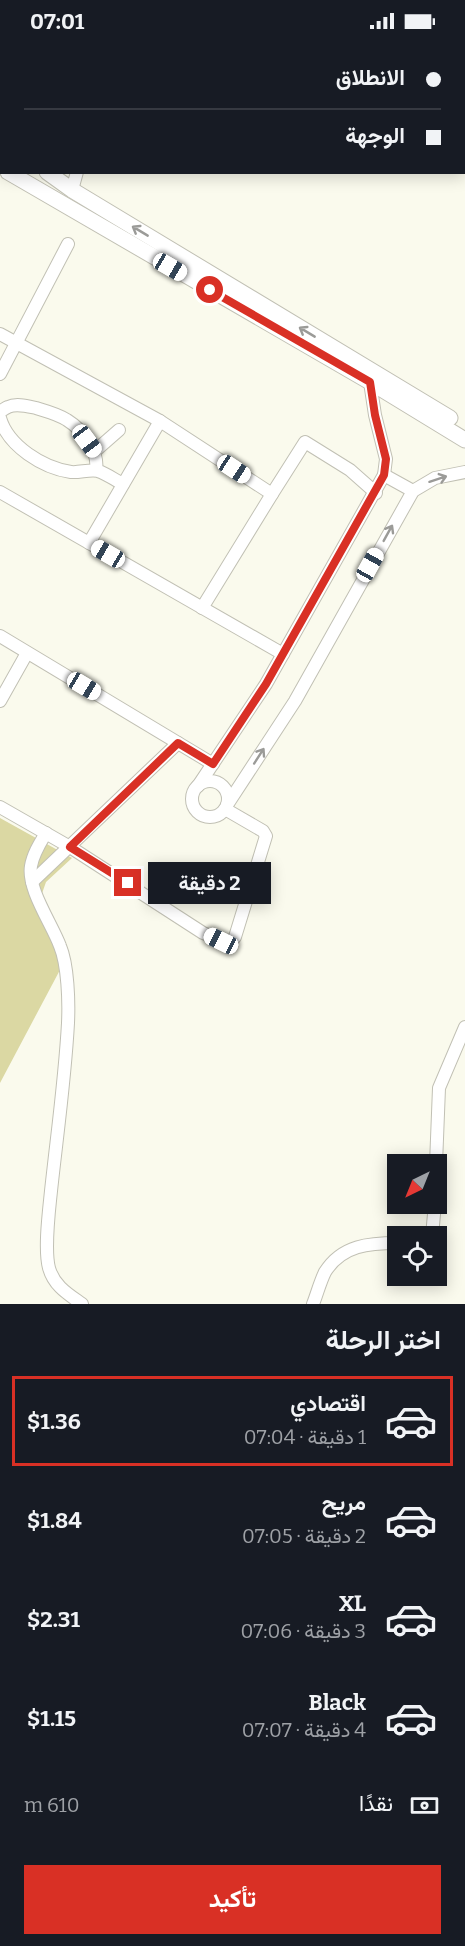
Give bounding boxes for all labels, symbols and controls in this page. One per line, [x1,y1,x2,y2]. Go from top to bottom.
text: 07:01 [30,8,84,35]
text: الانطلاق [336,64,405,91]
text: الوجهة [345,122,405,149]
one-way arrow [132,225,149,237]
car [150,250,190,284]
route start [196,276,223,303]
one-way arrow [299,325,316,337]
car [69,421,105,461]
car [214,452,254,486]
one-way arrow [428,473,447,484]
one-way arrow [382,525,394,542]
car [88,537,128,571]
car [353,545,387,585]
car [64,669,104,703]
one-way arrow [253,748,265,765]
callout: 2 دقيقة [149,862,272,904]
route end [114,869,141,896]
text: 2 دقيقة [178,871,241,895]
car [201,925,241,957]
north arrow [387,1154,447,1214]
map controls [387,1154,447,1286]
button: locate [387,1226,447,1286]
text: اختر الرحلة [325,1324,441,1356]
text: اقتصادي [290,1390,366,1417]
icon: car [384,1394,438,1448]
text: $1.36 [27,1408,81,1435]
text: 1 دقيقة · 07:04 [244,1425,366,1449]
text: مريح [322,1489,366,1516]
icon: car [384,1493,438,1547]
text: $1.84 [27,1507,82,1534]
text: 2 دقيقة · 07:05 [242,1524,366,1548]
text: XL [339,1590,366,1617]
icon: car [384,1592,438,1646]
text: $2.31 [27,1606,80,1633]
text: 3 دقيقة · 07:06 [240,1619,366,1643]
text: Black [309,1689,366,1716]
icon: car [384,1691,438,1745]
text: $1.15 [27,1705,76,1732]
text: 4 دقيقة · 07:07 [242,1718,366,1742]
icon: cash [408,1789,441,1822]
text: نقدًا [359,1790,393,1817]
text: 610 m [24,1793,80,1817]
button: تأكيد [24,1865,441,1934]

